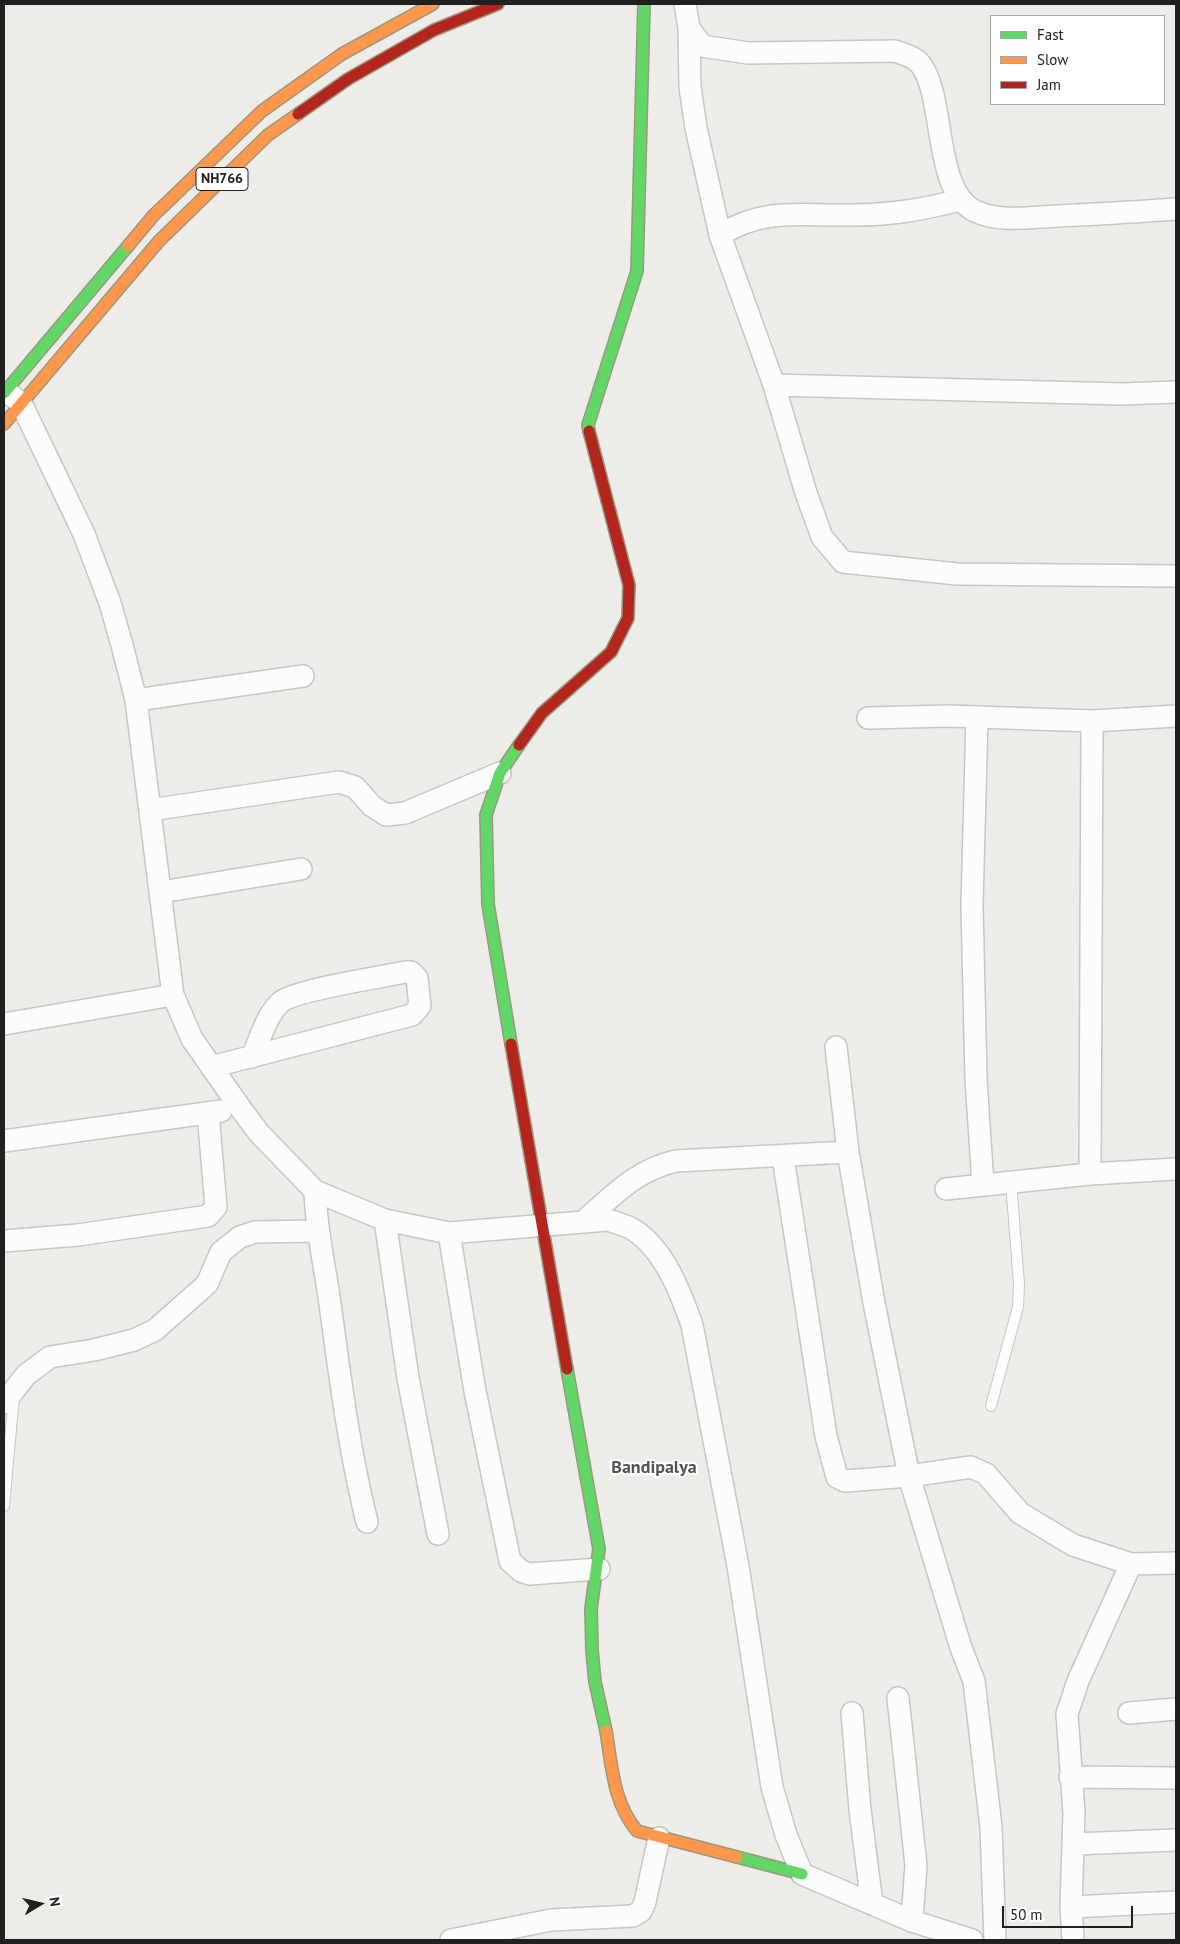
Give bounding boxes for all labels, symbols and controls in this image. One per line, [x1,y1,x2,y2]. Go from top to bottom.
legend [990,15,1165,105]
text: Fast [1037,25,1064,44]
text: Slow [1037,50,1068,69]
text: Jam [1037,75,1061,94]
road number: NH766 [196,168,248,190]
district label: Bandipalya [611,1457,697,1479]
north arrow [15,1879,65,1929]
text: N [45,1896,64,1908]
scale bar [1005,1896,1136,1928]
text: 50 m [1010,1905,1043,1924]

